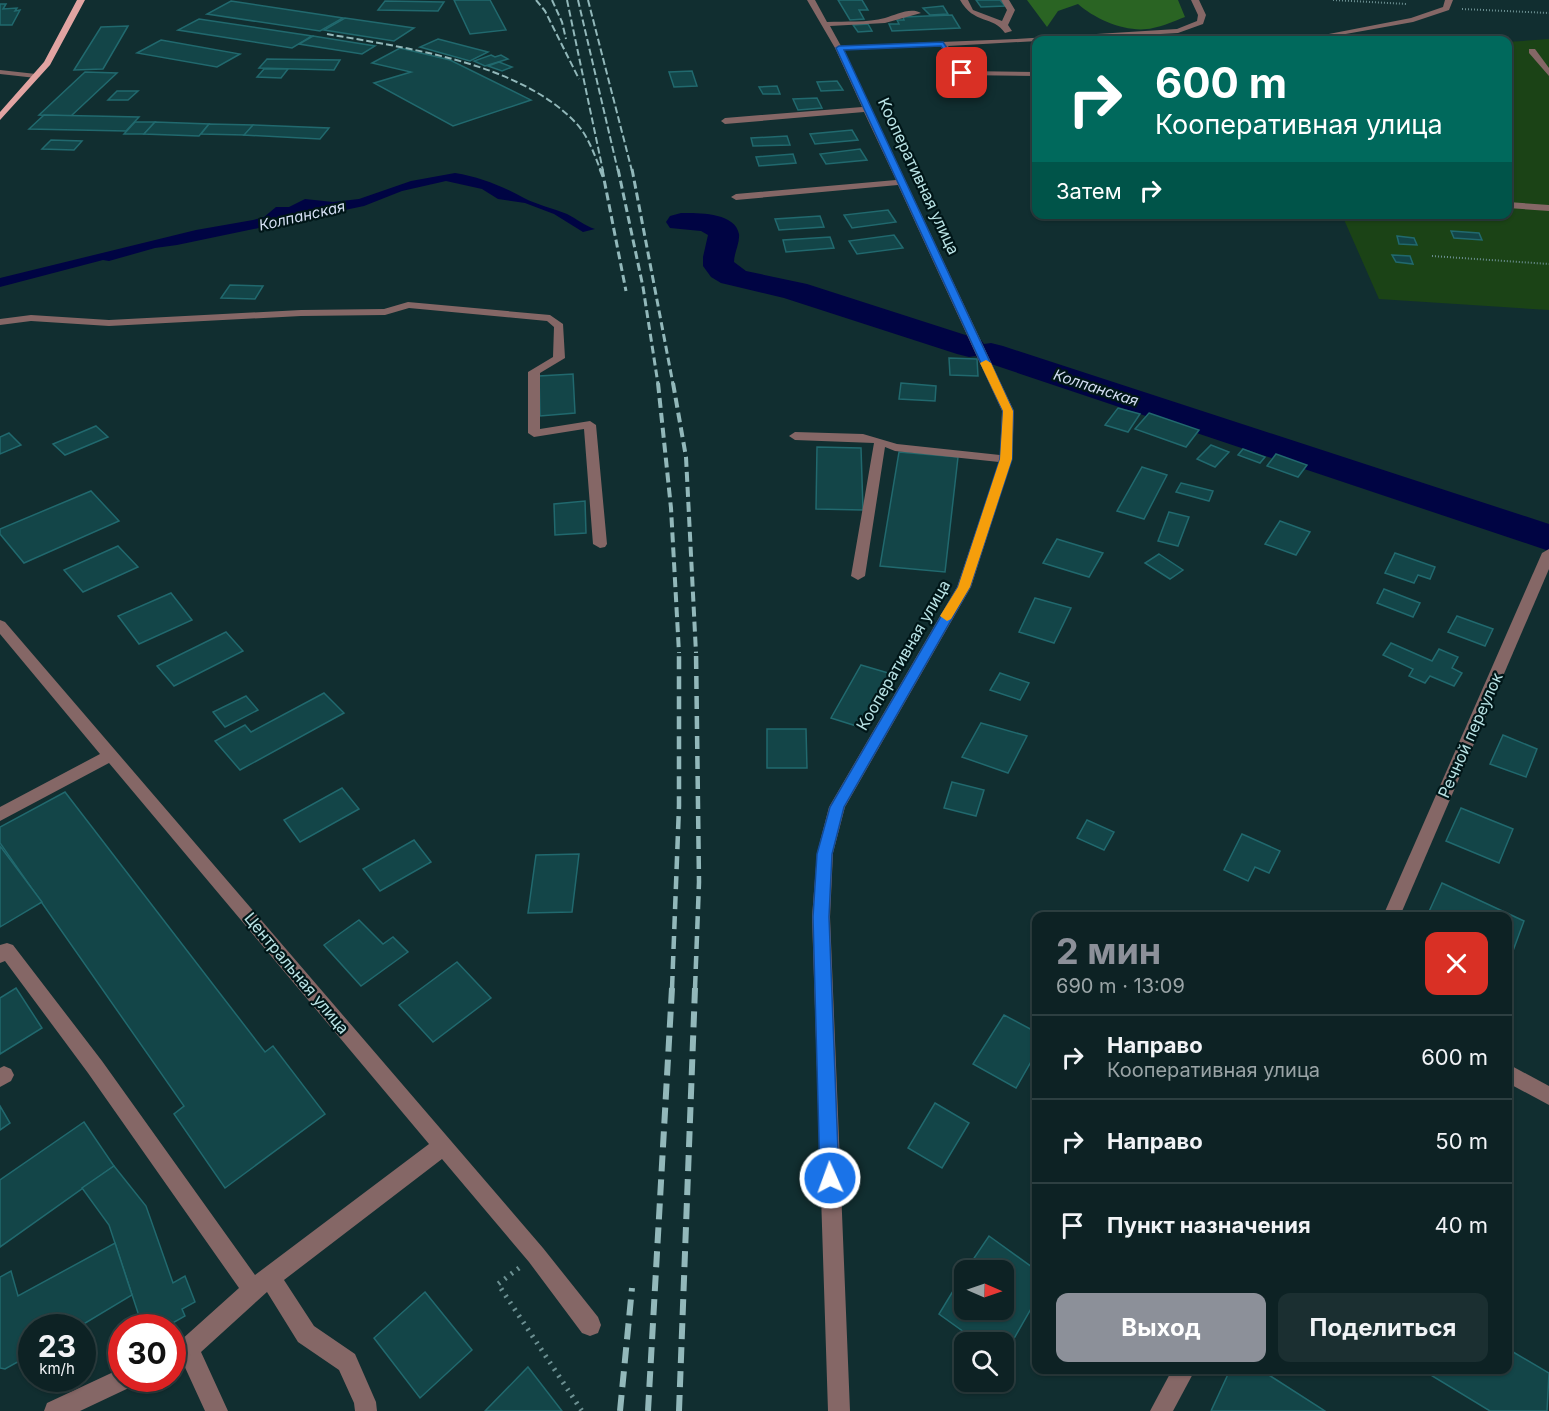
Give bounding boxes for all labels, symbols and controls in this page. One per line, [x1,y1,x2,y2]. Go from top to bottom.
pin [936,47,987,98]
icon: arrive [945,56,978,89]
text: 600 m [1155,57,1287,108]
icon: right [1056,60,1134,138]
street label: Кооперативная улица [874,95,964,257]
text: Кооперативная улица [1155,108,1443,141]
icon: right [1134,174,1167,207]
text: Затем [1056,178,1122,204]
water label: Колпанская [257,196,347,235]
water label: Колпанская [1051,365,1141,410]
street label: Кооперативная улица [852,576,954,734]
street label: Речной переулок [1433,669,1507,801]
street label: Центральная улица [240,908,354,1038]
text: 2 мин [1056,929,1161,973]
button: close [1425,932,1488,995]
text: 690 m · 13:09 [1056,974,1185,998]
text: Направо [1107,1032,1203,1058]
icon: right [1056,1041,1089,1074]
text: 600 m [1421,1044,1488,1070]
text: Кооперативная улица [1107,1058,1320,1082]
icon: right [1056,1125,1089,1158]
text: Направо [1107,1128,1203,1154]
text: 50 m [1435,1128,1488,1154]
position arrow [798,1146,862,1210]
icon: arrive [1056,1209,1089,1242]
text: Пункт назначения [1107,1212,1311,1238]
text: 40 m [1434,1212,1488,1238]
north arrow [954,1260,1014,1320]
map controls [954,1260,1014,1392]
button: Выход [1056,1293,1266,1362]
button: Поделиться [1278,1293,1488,1362]
speed limit sign: 30 [108,1314,186,1392]
text: 23 [38,1328,76,1364]
button: search [954,1332,1014,1392]
text: km/h [39,1359,75,1378]

